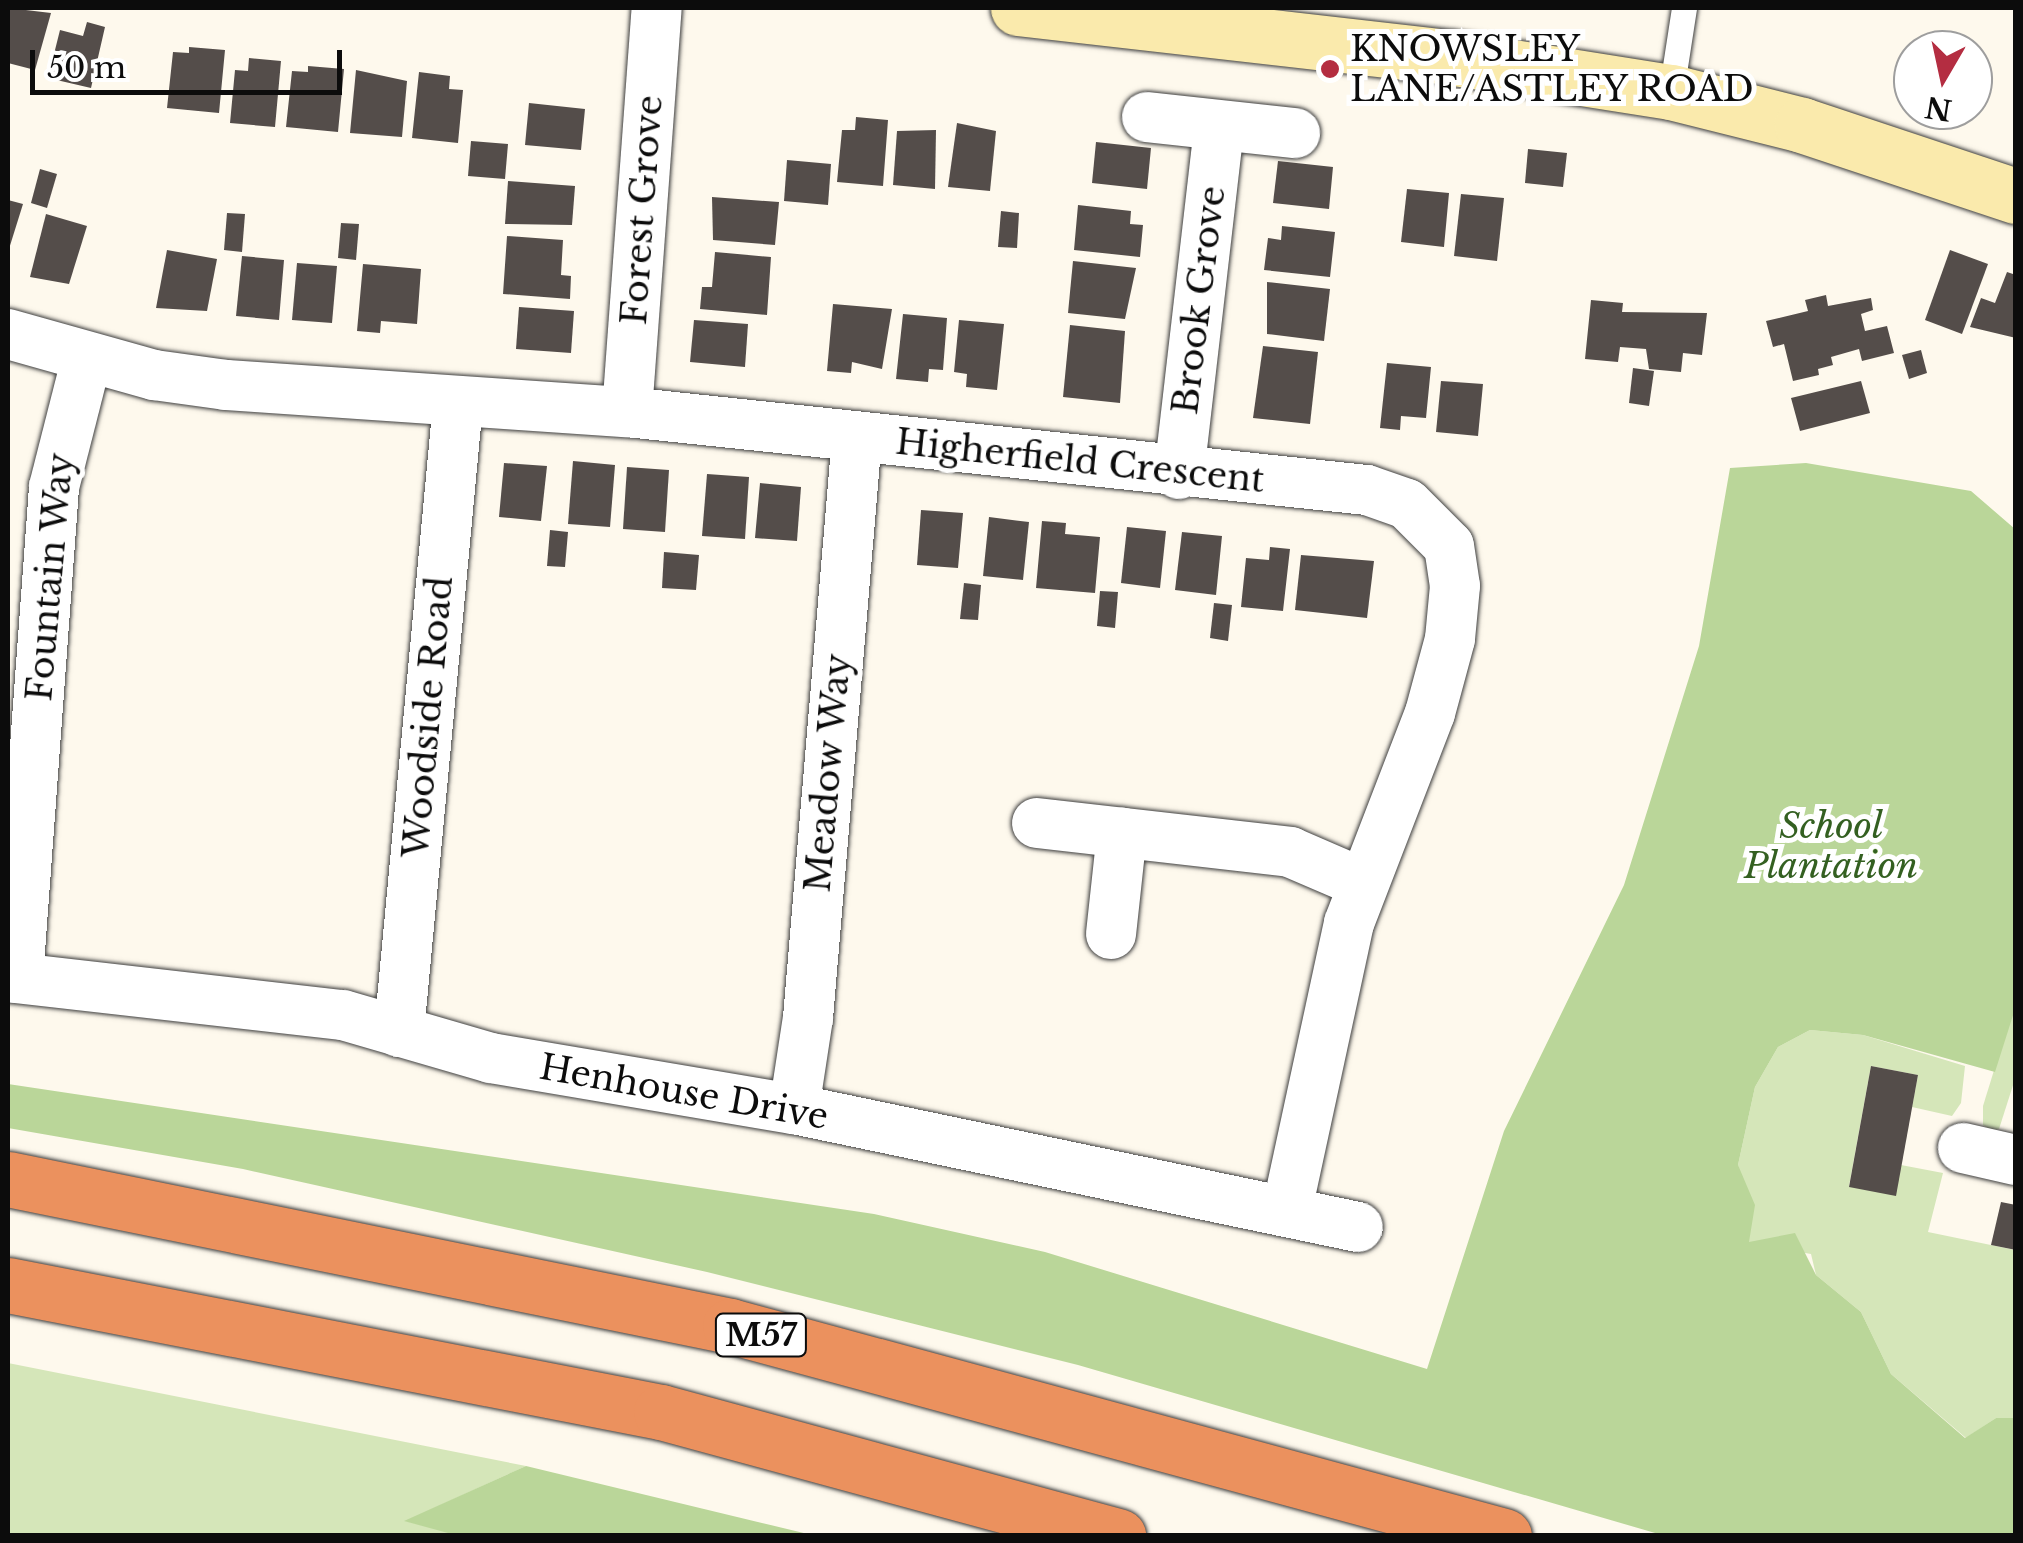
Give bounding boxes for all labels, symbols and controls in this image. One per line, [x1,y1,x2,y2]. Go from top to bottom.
place label: KNOWSLEY LANE/ASTLEY ROAD [1350,28,1755,110]
scale bar [35,30,348,92]
north arrow [1893,30,1993,130]
text: 50 m [47,49,126,86]
marker: KNOWSLEY LANE/ASTLEY ROAD [1319,58,1341,80]
text: N [1923,89,1954,127]
street label: Forest Grove [613,94,671,326]
street label: Brook Grove [1164,183,1234,417]
street label: Higherfield Crescent [894,421,1266,501]
street label: Fountain Way [18,451,82,703]
street label: Woodside Road [395,574,461,860]
street label: Meadow Way [797,651,859,895]
park label: School Plantation [1744,805,1918,887]
street label: Henhouse Drive [537,1046,831,1138]
road number: M57 [714,1308,808,1362]

